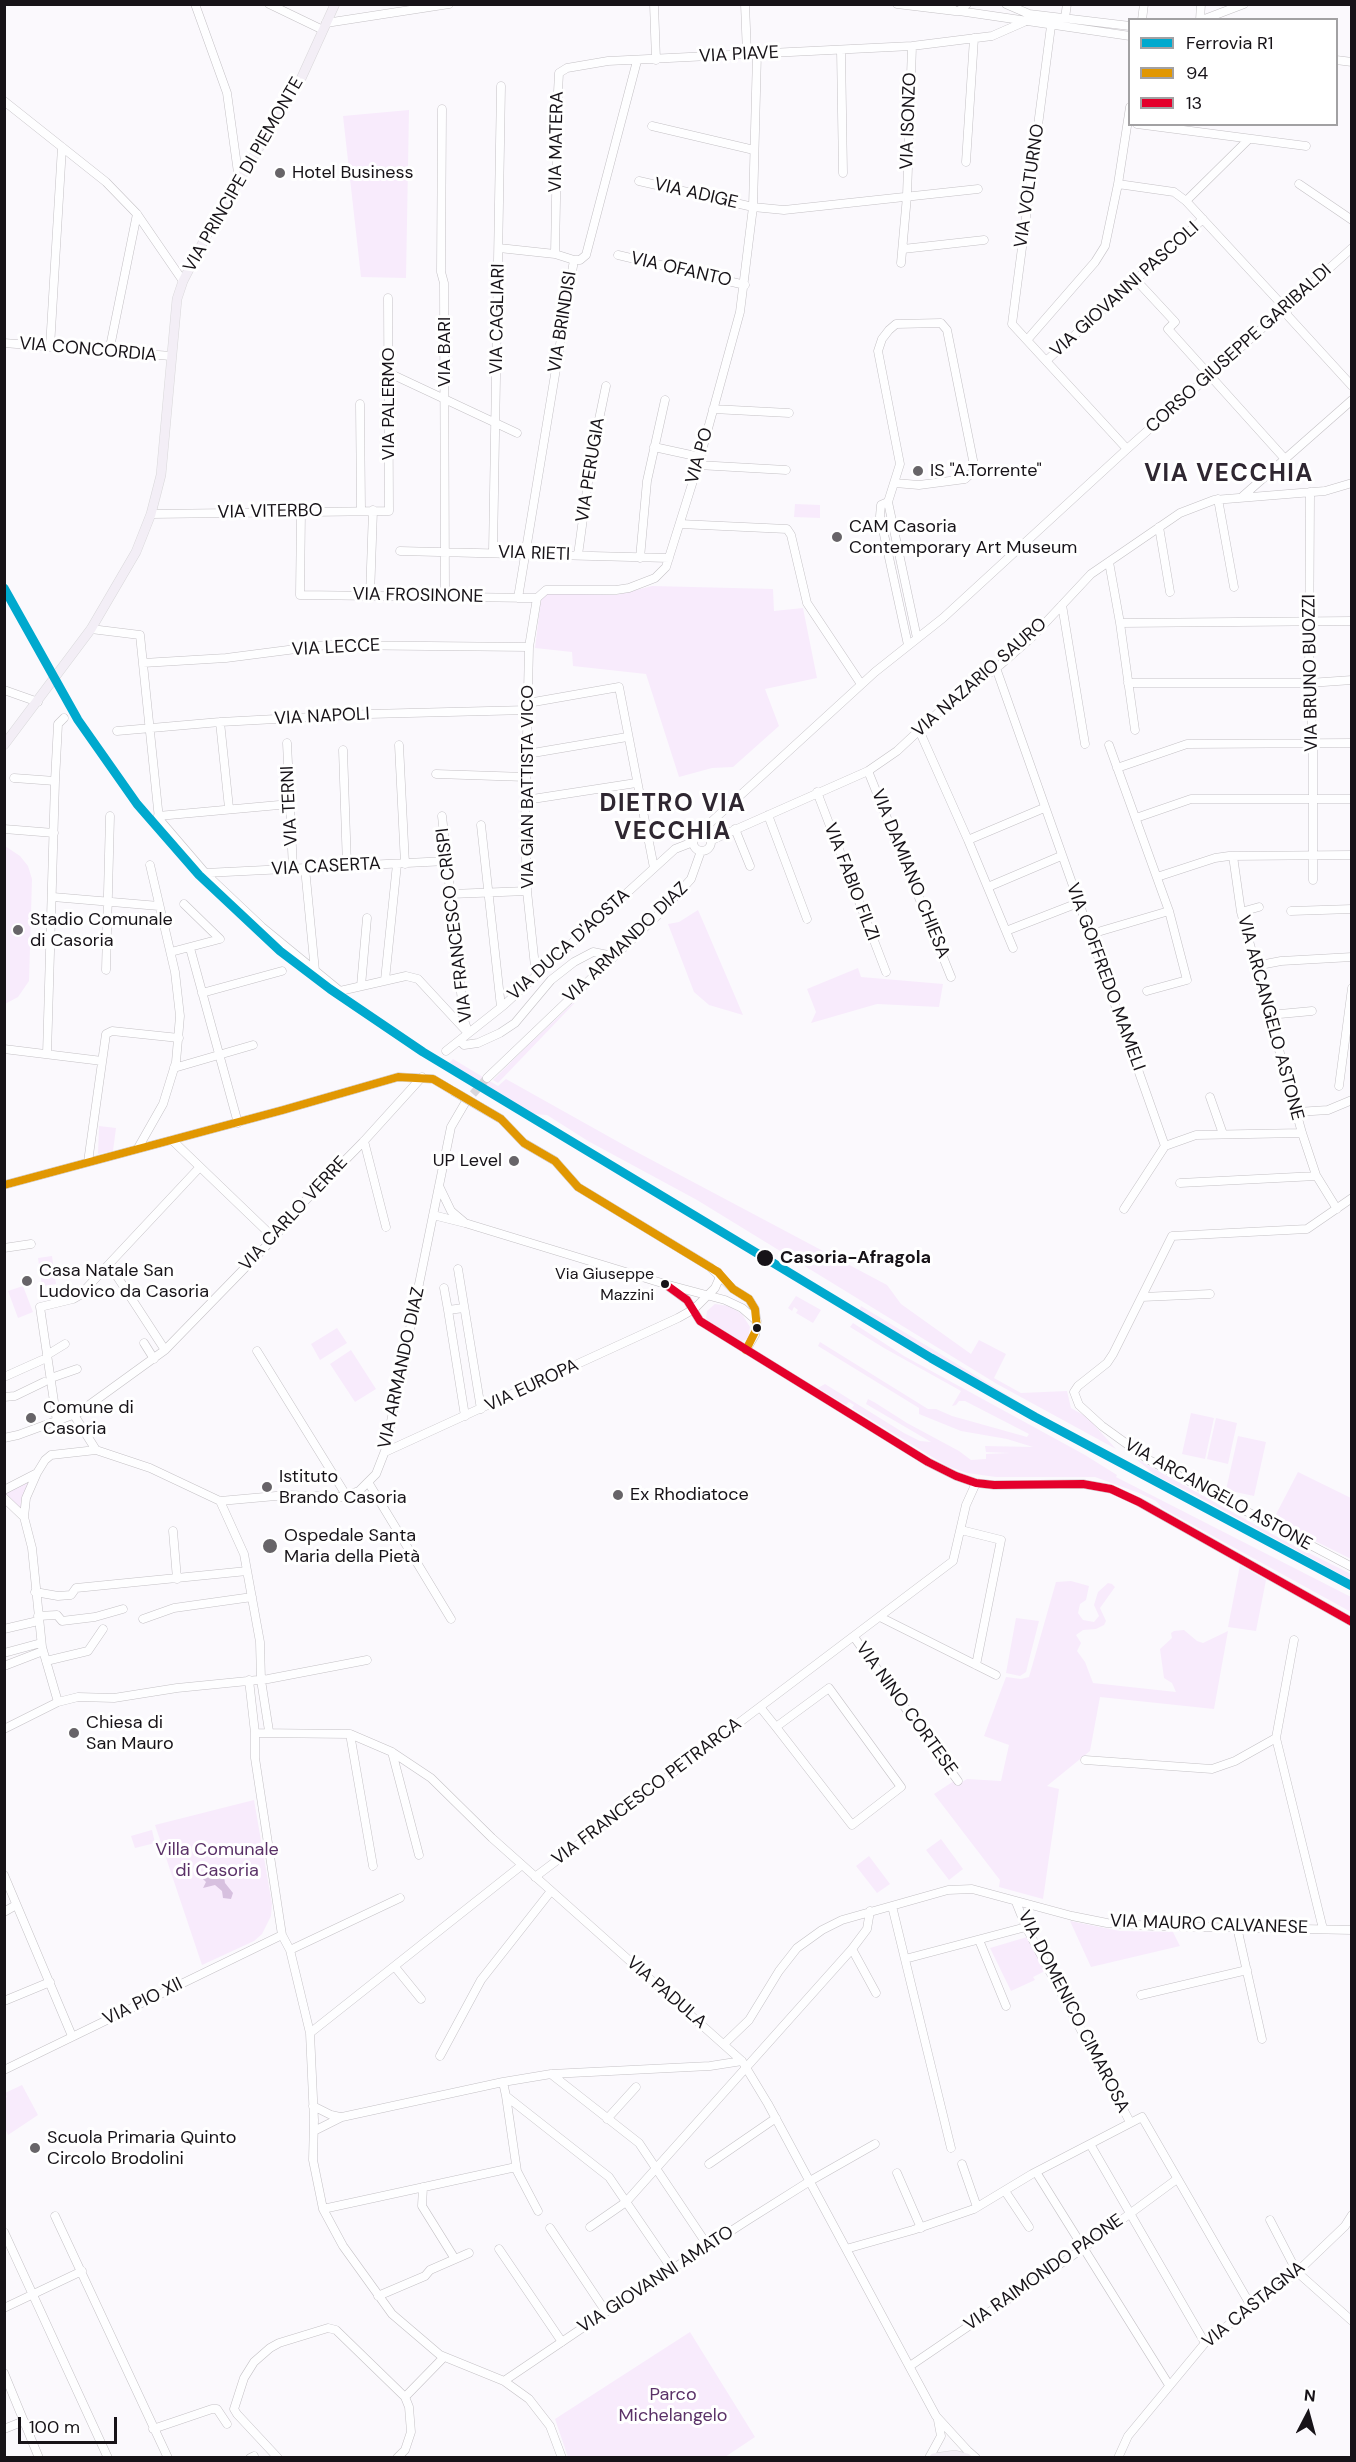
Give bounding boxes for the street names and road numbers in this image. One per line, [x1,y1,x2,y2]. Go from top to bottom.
street label: VIA PIAVE [698,42,780,68]
street label: VIA ISONZO [897,72,921,170]
street label: VIA PRINCIPE DI PIEMONTE [179,74,309,276]
street label: VIA MATERA [545,91,569,193]
street label: VIA VOLTURNO [1011,123,1049,249]
street label: VIA ADIGE [652,174,740,214]
street label: VIA GIOVANNI PASCOLI [1046,218,1204,362]
street label: VIA OFANTO [628,248,734,292]
street label: CORSO GIUSEPPE GARIBALDI [1142,260,1336,438]
street label: VIA CAGLIARI [486,263,510,375]
street label: VIA BRINDISI [544,270,582,374]
street label: VIA BARI [434,317,456,387]
street label: VIA CONCORDIA [18,333,158,367]
street label: VIA PALERMO [378,347,400,461]
street label: VIA PERUGIA [572,416,610,524]
street label: VIA PO [682,425,718,487]
street label: VIA VITERBO [217,500,323,524]
street label: VIA RIETI [497,542,571,566]
street label: VIA FROSINONE [352,584,484,608]
street label: VIA BRUNO BUOZZI [1299,594,1323,752]
street label: VIA NAZARIO SAURO [908,614,1052,742]
street label: VIA LECCE [291,635,381,661]
street label: VIA GIAN BATTISTA VICO [517,685,539,889]
street label: VIA NAPOLI [274,704,370,730]
street label: VIA TERNI [277,765,303,847]
street label: VIA DAMIANO CHIESA [866,786,954,962]
street label: VIA FABIO FILZI [819,820,883,944]
street label: VIA FRANCESCO CRISPI [432,827,478,1023]
street label: VIA CASERTA [271,853,381,881]
street label: VIA ARMANDO DIAZ [559,878,693,1008]
street label: VIA GOFFREDO MAMELI [1061,880,1149,1074]
street label: VIA DUCA D'AOSTA [504,885,634,1005]
street label: VIA ARCANGELO ASTONE [1232,913,1308,1123]
street label: VIA CARLO VERRE [235,1152,353,1276]
street label: VIA ARMANDO DIAZ [374,1285,430,1451]
street label: VIA EUROPA [482,1355,582,1417]
street label: VIA ARCANGELO ASTONE [1120,1434,1316,1556]
street label: VIA NINO CORTESE [850,1638,962,1780]
street label: VIA FRANCESCO PETRARCA [548,1714,746,1870]
street label: VIA DOMENICO CIMAROSA [1013,1907,1133,2117]
street label: VIA MAURO CALVANESE [1110,1911,1308,1939]
street label: VIA PADULA [621,1952,711,2034]
street label: VIA PIO XII [100,1974,186,2030]
street label: VIA RAIMONDO PAONE [960,2210,1128,2336]
street label: VIA GIOVANNI AMATO [574,2222,738,2338]
street label: VIA CASTAGNA [1198,2257,1310,2353]

